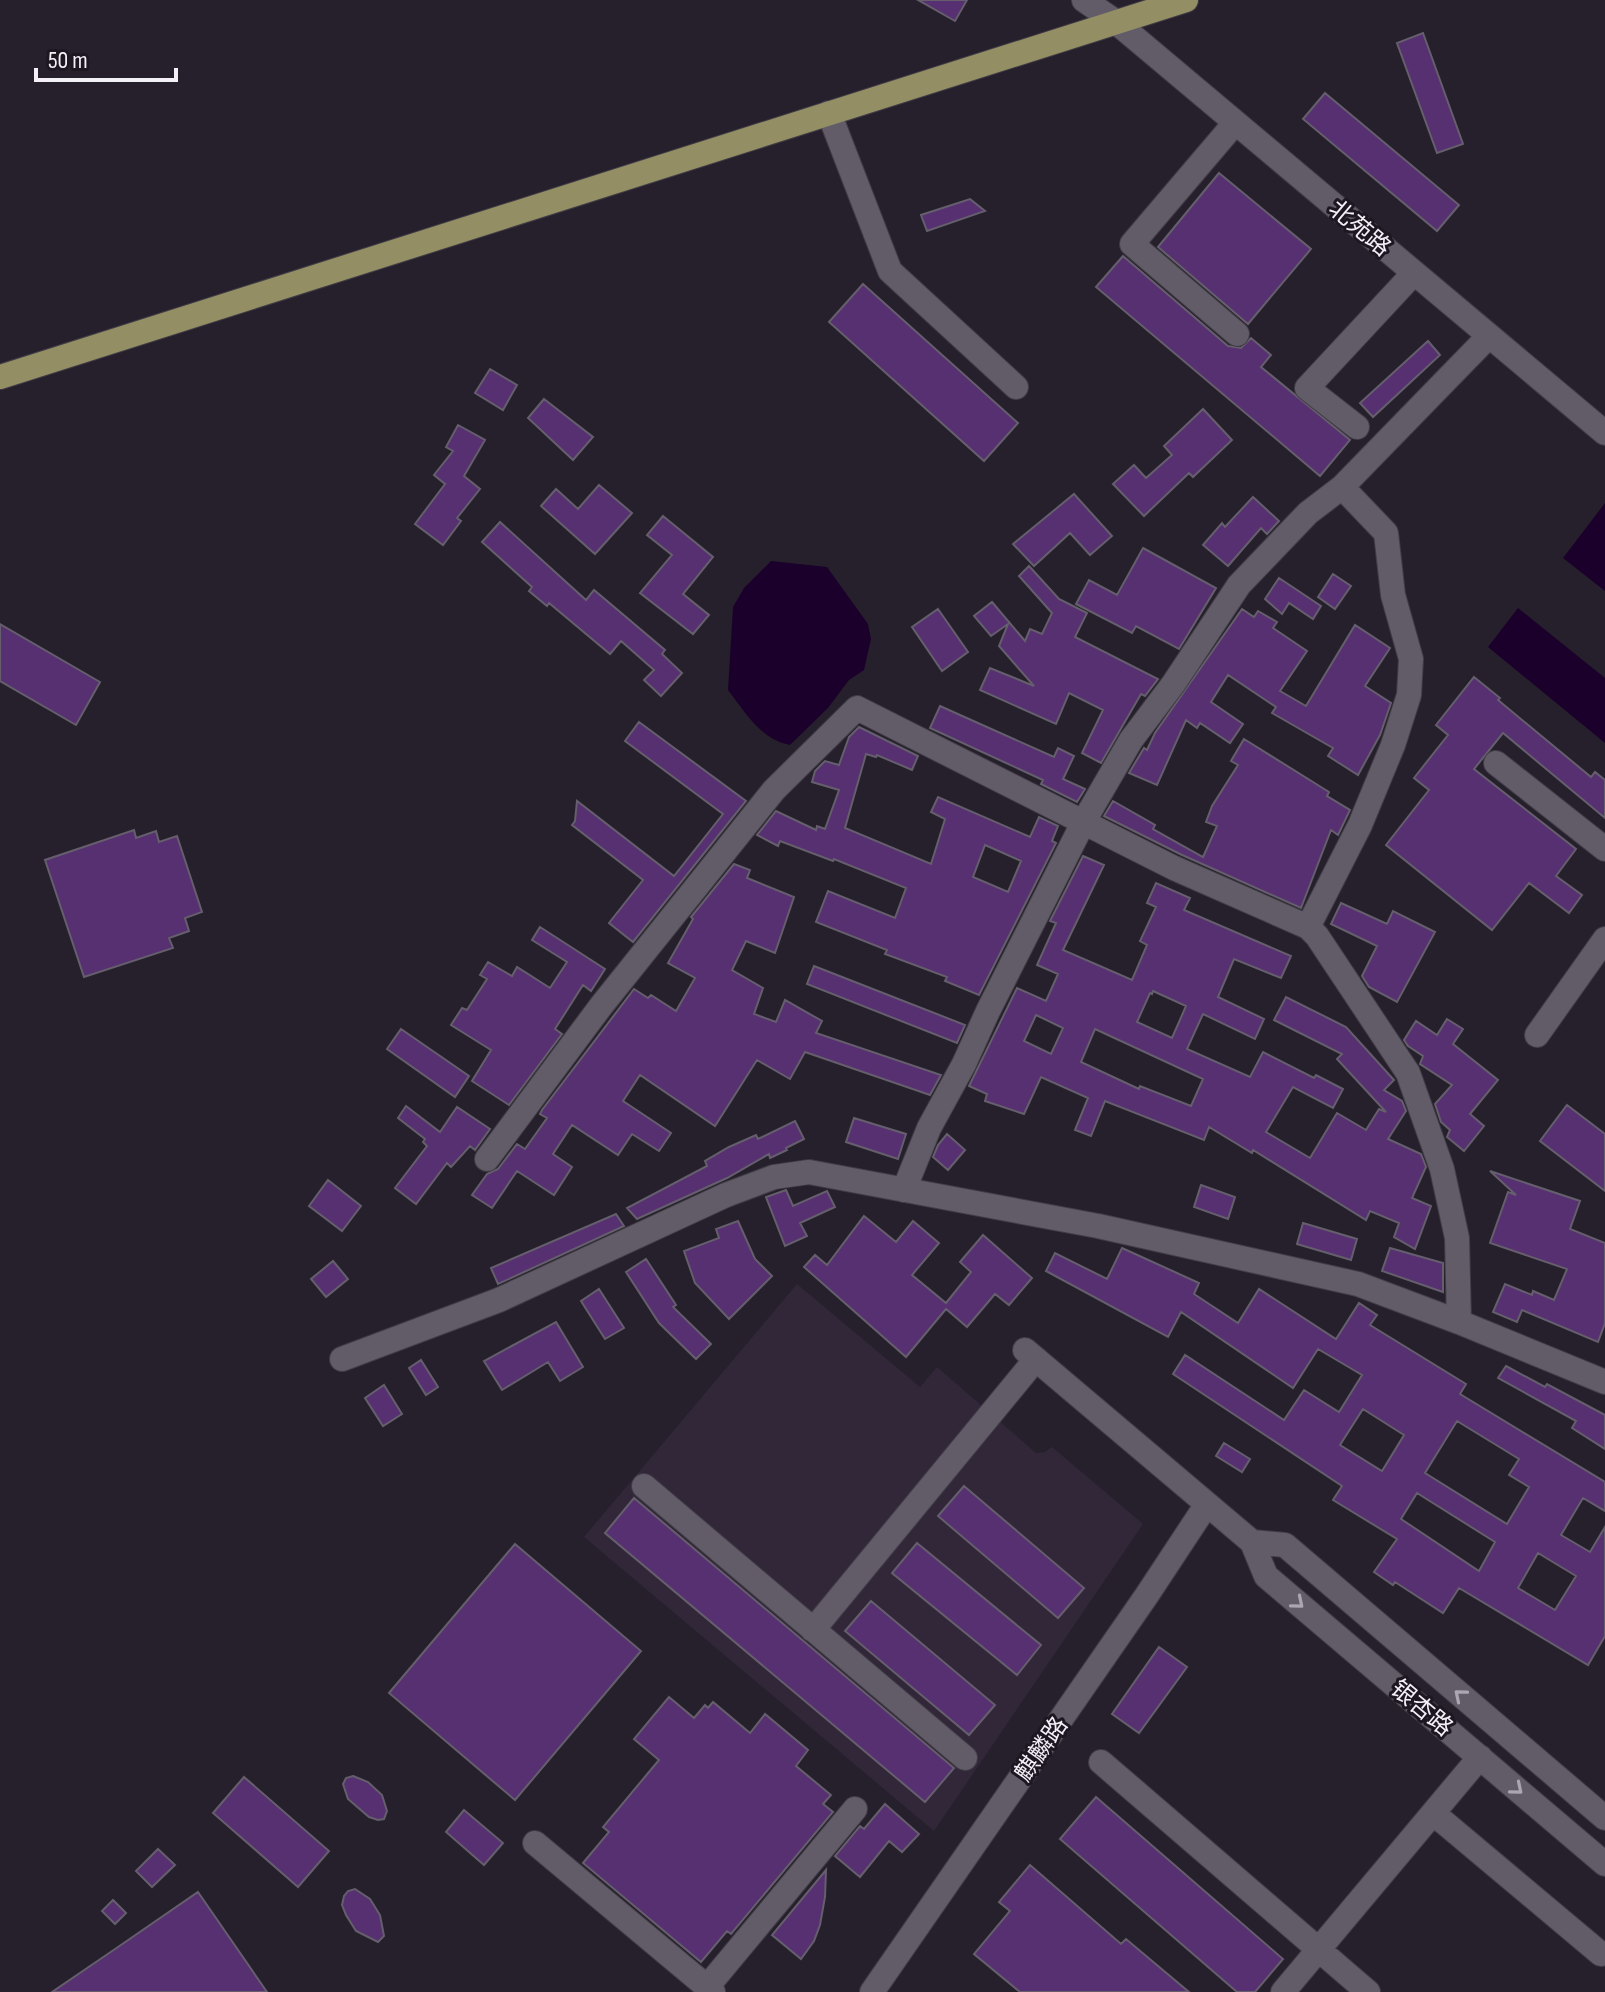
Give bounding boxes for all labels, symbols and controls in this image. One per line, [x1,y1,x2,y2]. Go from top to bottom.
scale bar [36,32,176,82]
text: 50 m [48,46,88,75]
street label: 北苑路 [1323,194,1397,263]
one-way arrow [1288,1593,1303,1608]
street label: 银杏路 [1385,1674,1459,1743]
one-way arrow [1455,1690,1470,1705]
street label: 麒麟路 [1009,1711,1074,1787]
one-way arrow [1508,1779,1523,1794]

